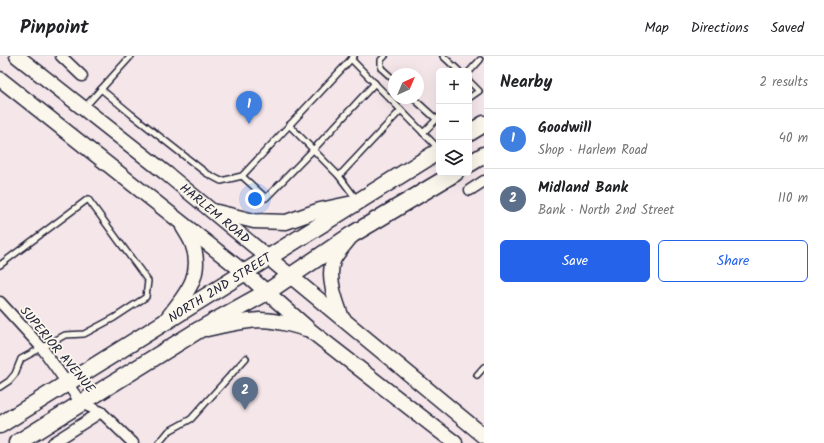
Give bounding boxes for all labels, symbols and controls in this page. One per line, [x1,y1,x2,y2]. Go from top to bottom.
text: Pinpoint [20,13,89,43]
text: Map [644,17,669,39]
text: Directions [691,17,749,39]
text: Saved [771,17,804,39]
north arrow [388,68,424,104]
map controls [436,68,472,176]
button: + [436,68,472,104]
text: Nearby [500,69,552,96]
text: 2 results [760,72,808,93]
pin: 1 [236,91,262,124]
button: − [436,104,472,140]
text: Goodwill [538,116,591,140]
text: 1 [511,128,515,149]
text: 40 m [779,128,808,149]
button: layers [436,140,472,176]
text: Shop · Harlem Road [538,140,647,161]
text: Midland Bank [538,176,628,200]
street label: HARLEM ROAD [175,178,255,249]
text: 2 [509,188,517,209]
text: 110 m [778,188,808,209]
your location [245,189,265,209]
text: Bank · North 2nd Street [538,200,674,221]
button: Save [500,240,650,282]
button: Share [658,240,808,282]
street label: NORTH 2ND STREET [164,247,277,328]
street label: SUPERIOR AVENUE [14,302,100,399]
pin: 2 [232,377,258,410]

